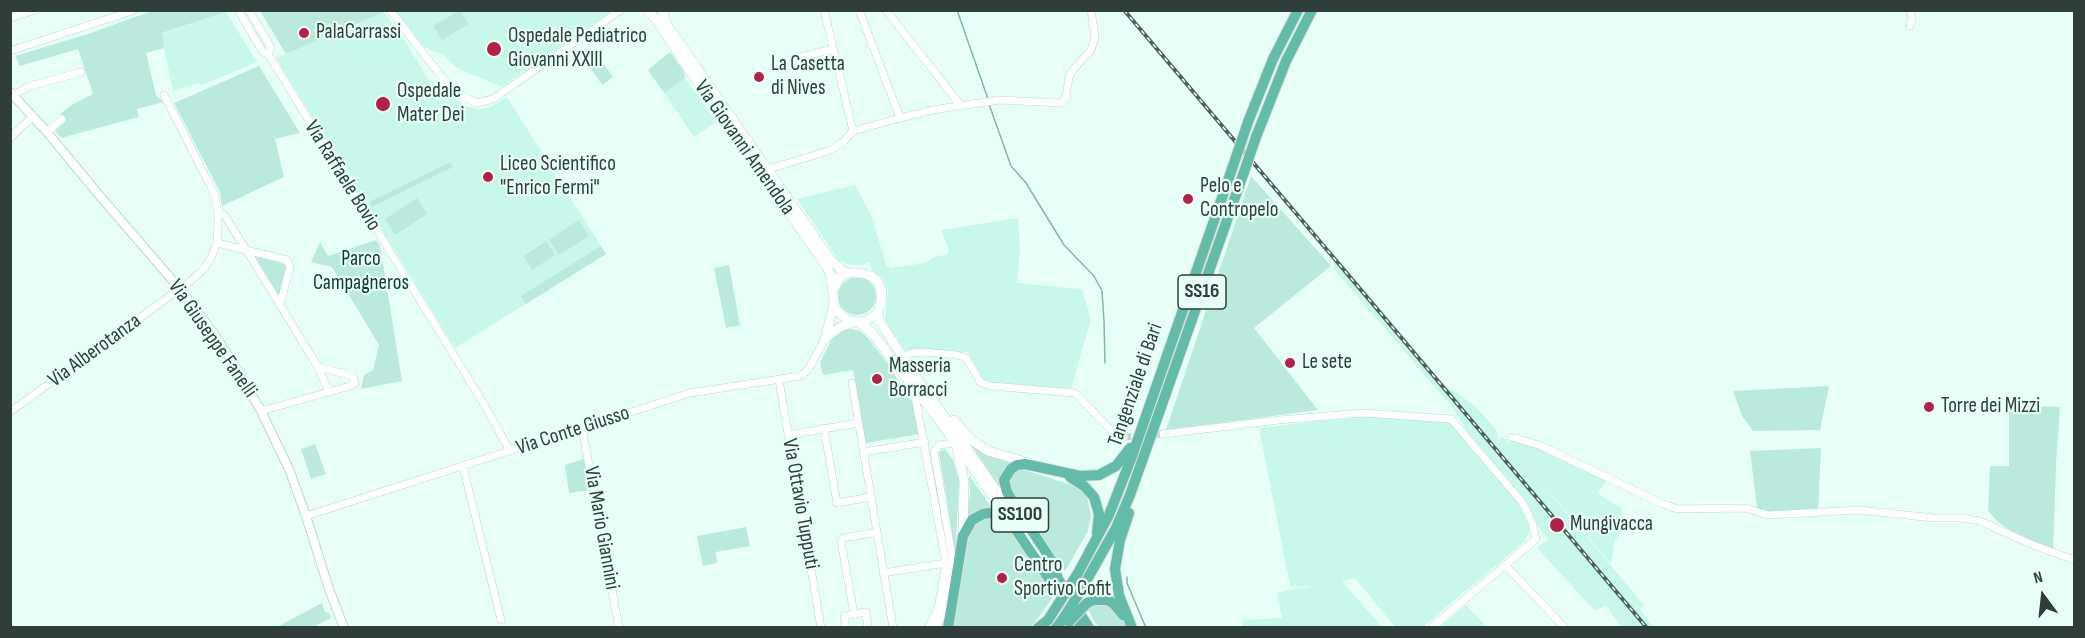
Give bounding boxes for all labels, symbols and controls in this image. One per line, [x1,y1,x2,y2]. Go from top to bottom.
place label: PalaCarrassi [316,20,401,46]
place label: Ospedale Pediatrico Giovanni XXIII [508,24,647,74]
marker: PalaCarrassi [297,26,311,40]
marker: Ospedale Pediatrico Giovanni XXIII [485,40,503,58]
place label: La Casetta di Nives [771,52,845,102]
marker: La Casetta di Nives [752,70,766,84]
street label: Via Giovanni Amendola [688,76,800,220]
place label: Ospedale Mater Dei [397,79,464,129]
marker: Ospedale Mater Dei [374,95,392,113]
street label: Via Raffaele Bovio [298,116,386,236]
place label: Liceo Scientifico "Enrico Fermi" [500,152,616,202]
marker: Liceo Scientifico "Enrico Fermi" [481,170,495,184]
place label: Pelo e Contropelo [1200,174,1278,224]
marker: Pelo e Contropelo [1181,192,1195,206]
park label: Parco Campagneros [313,247,409,297]
street label: Via Giuseppe Fanelli [162,275,262,403]
road number: SS16 [1178,275,1226,309]
street label: Via Alberotanza [44,309,146,393]
street label: Tangenziale di Bari [1103,320,1169,450]
place label: Le sete [1302,350,1352,376]
place label: Masseria Borracci [889,354,951,404]
marker: Le sete [1283,356,1297,370]
marker: Masseria Borracci [870,372,884,386]
place label: Torre dei Mizzi [1941,394,2040,420]
marker: Torre dei Mizzi [1922,400,1936,414]
street label: Via Conte Giusso [513,401,633,461]
street label: Via Ottavio Tupputi [776,437,824,571]
street label: Via Mario Giannini [578,464,624,592]
road number: SS100 [992,498,1048,532]
place label: Mungivacca [1570,512,1653,538]
marker: Mungivacca [1548,516,1566,534]
place label: Centro Sportivo Cofit [1014,553,1111,603]
north arrow [2013,566,2073,626]
text: N [2032,568,2045,588]
marker: Centro Sportivo Cofit [995,571,1009,585]

